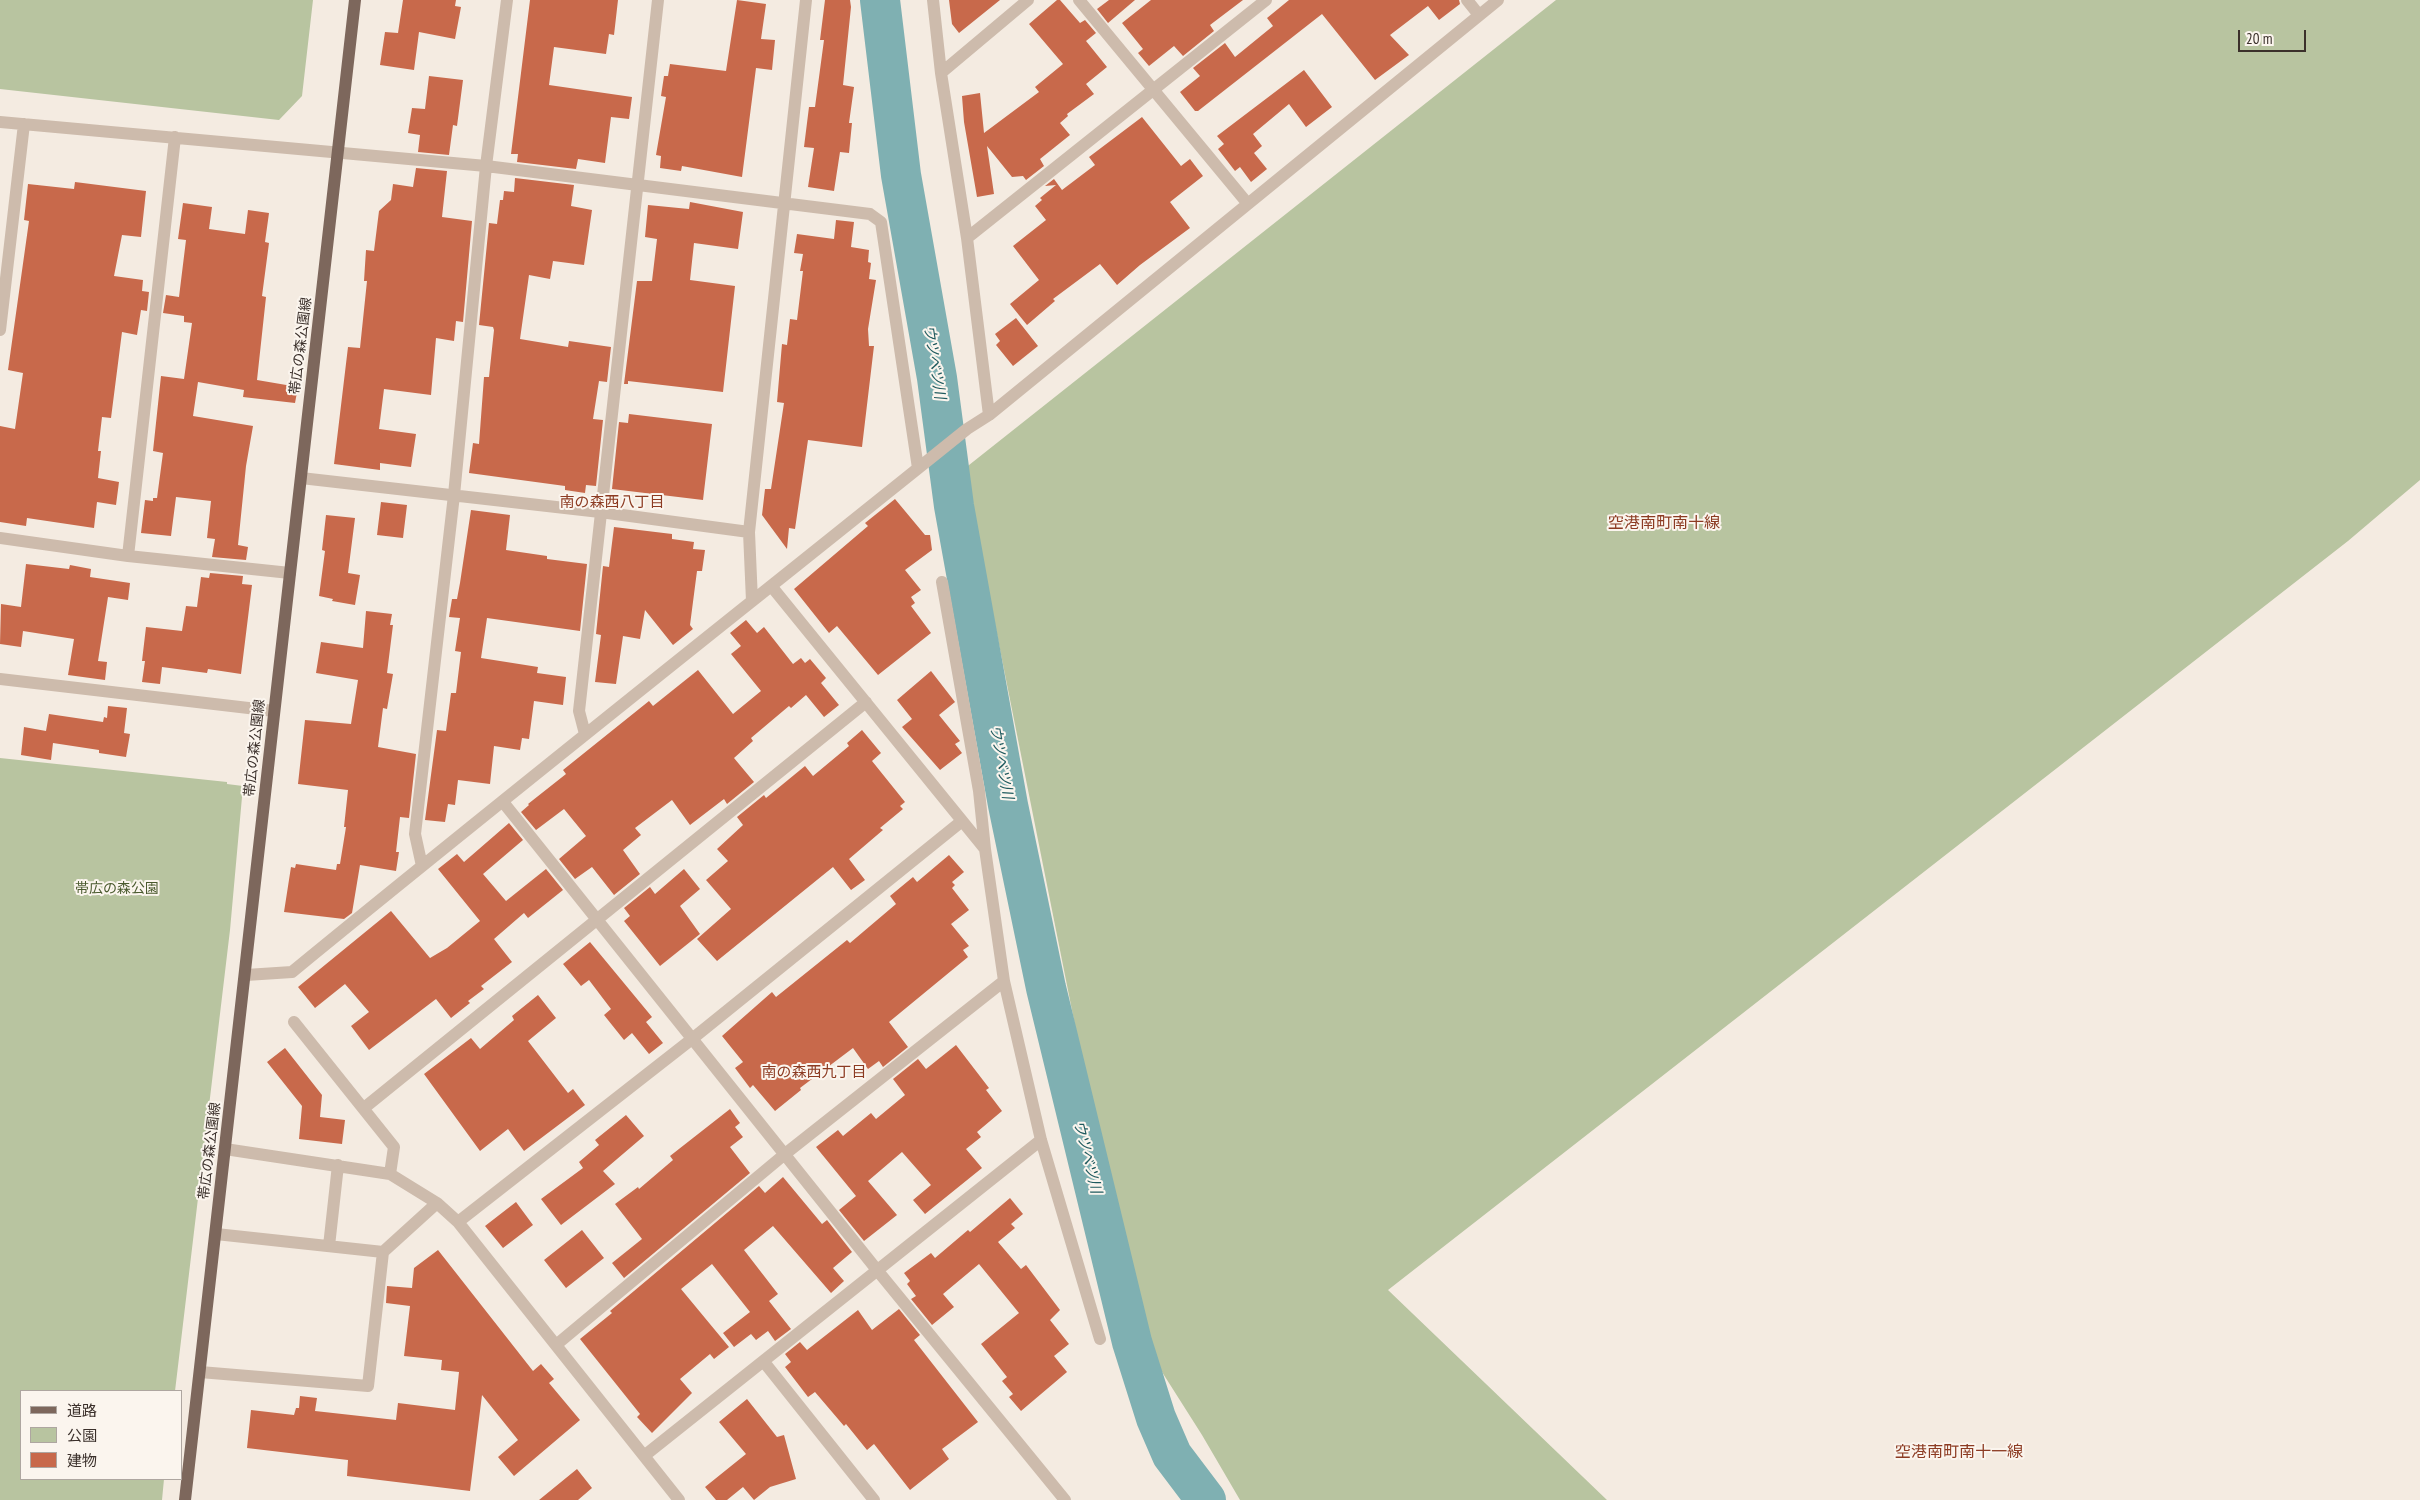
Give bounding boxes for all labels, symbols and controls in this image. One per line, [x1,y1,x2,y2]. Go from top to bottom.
scale bar [2240,20,2308,52]
text: 20 m [2246,29,2272,48]
street label: 帯広の森公園線 [287,296,315,396]
water label: ウツベツ川 [919,324,949,400]
district label: 南の森西八丁目 [560,494,664,512]
district label: 空港南町南十線 [1608,513,1720,533]
street label: 帯広の森公園線 [242,698,268,798]
water label: ウツベツ川 [986,724,1016,800]
park label: 帯広の森公園 [75,881,159,897]
district label: 南の森西九丁目 [762,1064,866,1082]
street label: 帯広の森公園線 [196,1101,224,1201]
water label: ウツベツ川 [1069,1118,1105,1196]
legend [20,1390,182,1480]
text: 道路 [67,1401,97,1420]
text: 公園 [67,1426,97,1445]
district label: 空港南町南十一線 [1895,1442,2023,1462]
text: 建物 [67,1451,97,1470]

